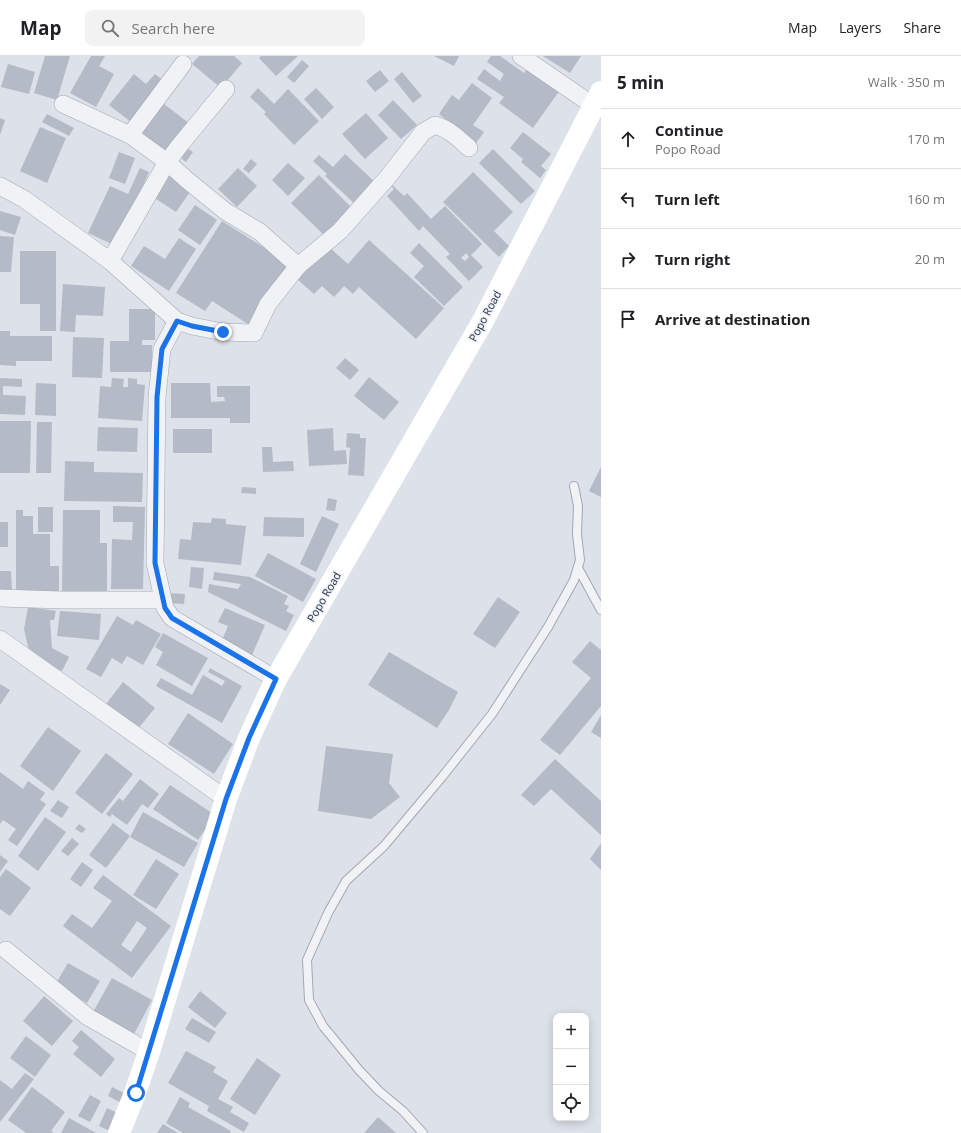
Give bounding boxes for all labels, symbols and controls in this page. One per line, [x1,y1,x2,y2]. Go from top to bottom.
search box [85,10,365,46]
text: Map [20,15,61,41]
icon: search [99,17,121,39]
text: Search here [131,18,215,38]
text: Map [788,18,817,37]
text: Layers [839,18,881,37]
text: Share [903,18,941,37]
text: 5 min [617,71,664,94]
text: Walk · 350 m [868,73,945,91]
text: Continue [655,120,723,140]
icon: ahead [617,128,639,150]
text: 170 m [907,130,945,148]
text: Popo Road [655,140,721,158]
icon: left [617,188,639,210]
text: Turn left [655,189,720,209]
text: 160 m [907,190,945,208]
icon: right [617,248,639,270]
text: Turn right [655,249,730,269]
text: 20 m [915,250,945,268]
street label: Popo Road [465,288,504,344]
icon: arrive [617,308,639,330]
text: Arrive at destination [655,309,810,329]
route end [214,323,232,341]
street label: Popo Road [303,569,344,625]
map controls [553,1013,589,1121]
button: + [553,1013,589,1049]
button: − [553,1049,589,1085]
route start [127,1084,145,1102]
button: locate [553,1085,589,1121]

